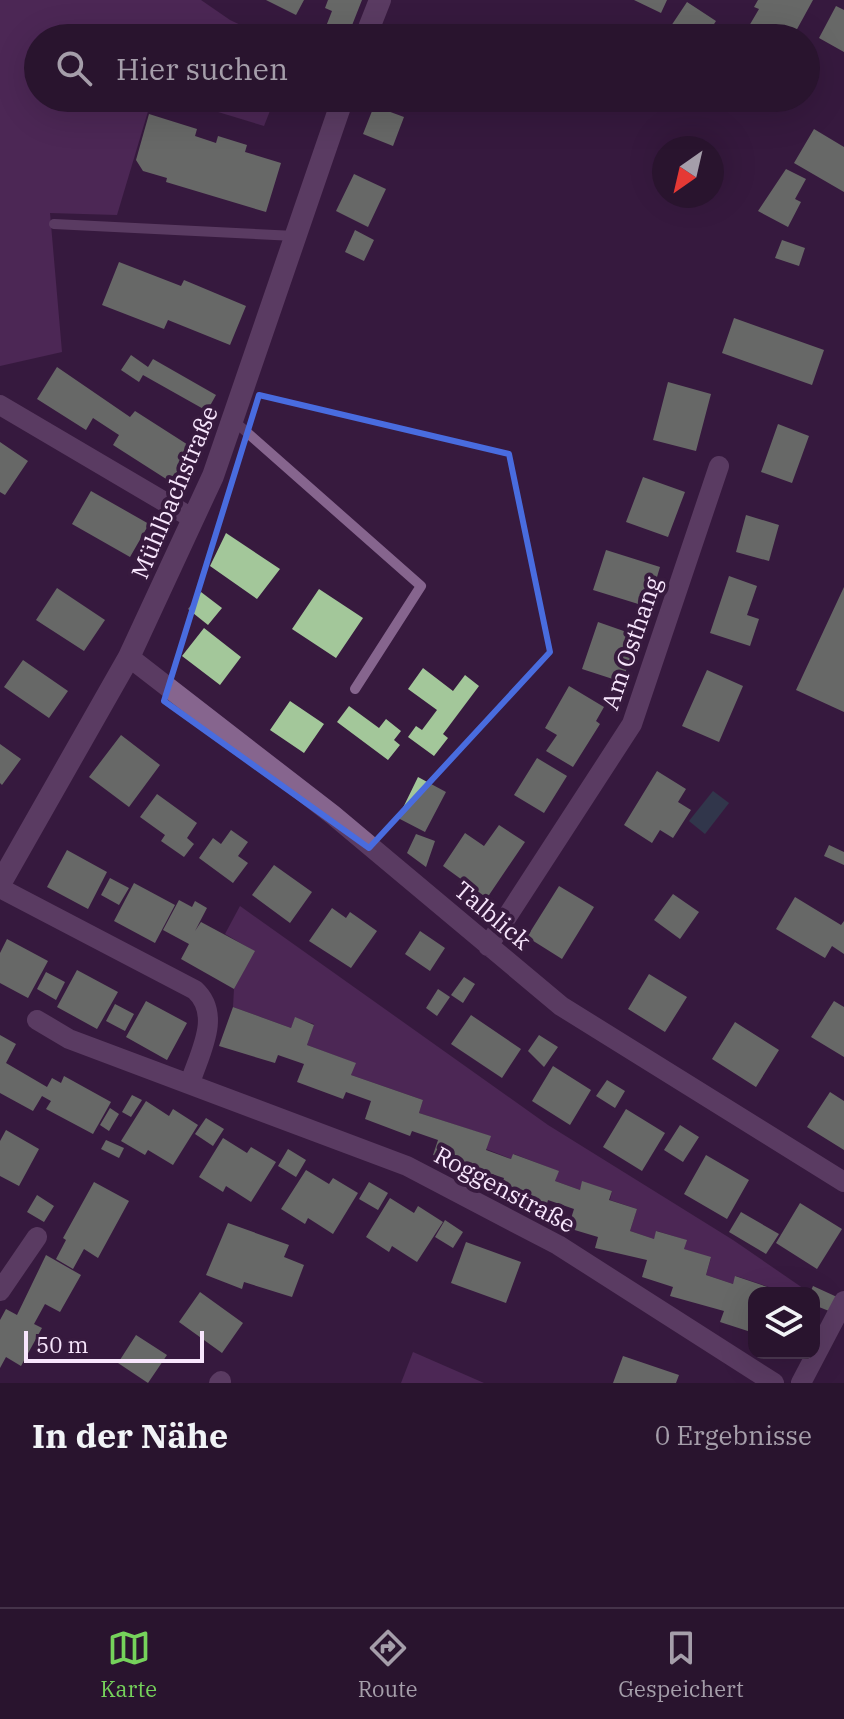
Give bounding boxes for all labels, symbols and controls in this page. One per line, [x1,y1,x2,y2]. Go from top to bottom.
search box [24,24,820,112]
icon: search [52,46,96,90]
text: Hier suchen [116,49,288,88]
north arrow [652,136,724,208]
street label: Mühlbachstraße [123,401,225,583]
street label: Am Osthang [593,572,669,714]
street label: Talblick [448,874,538,956]
street label: Roggenstraße [429,1138,581,1240]
map controls [748,1287,820,1359]
button: layers [748,1287,820,1359]
scale bar [24,1327,204,1363]
text: 50 m [36,1330,88,1359]
text: In der Nähe [32,1413,228,1457]
text: 0 Ergebnisse [655,1418,812,1452]
tab: Karte [100,1626,157,1703]
tab: Route [358,1626,418,1703]
tab: Gespeichert [618,1626,744,1703]

